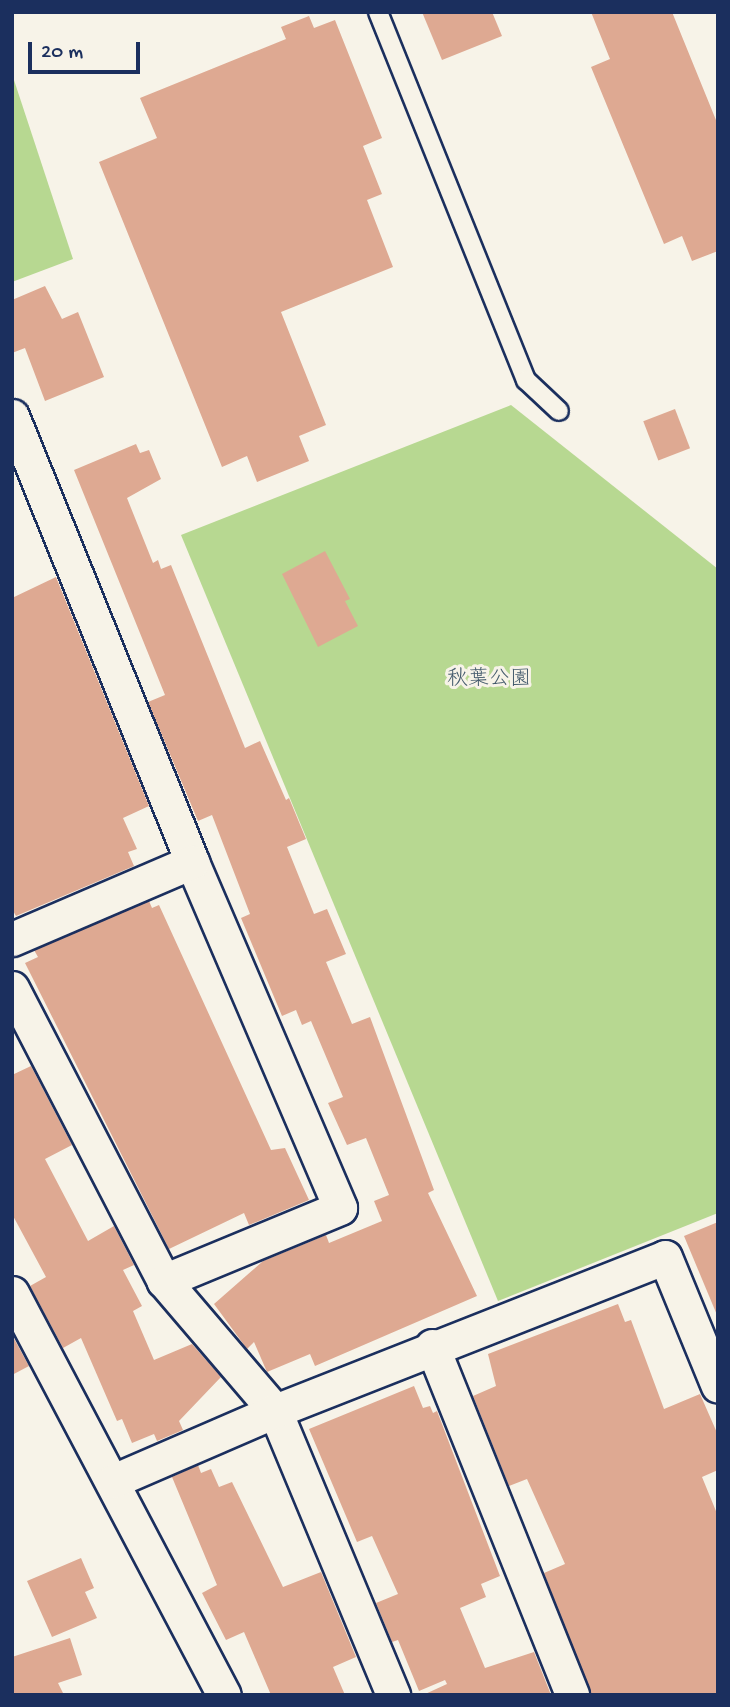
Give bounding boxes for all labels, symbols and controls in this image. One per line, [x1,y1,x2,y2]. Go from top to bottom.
scale bar [32,28,144,72]
text: 20 m [41,41,83,66]
park label: 秋葉公園 [447,668,531,694]

